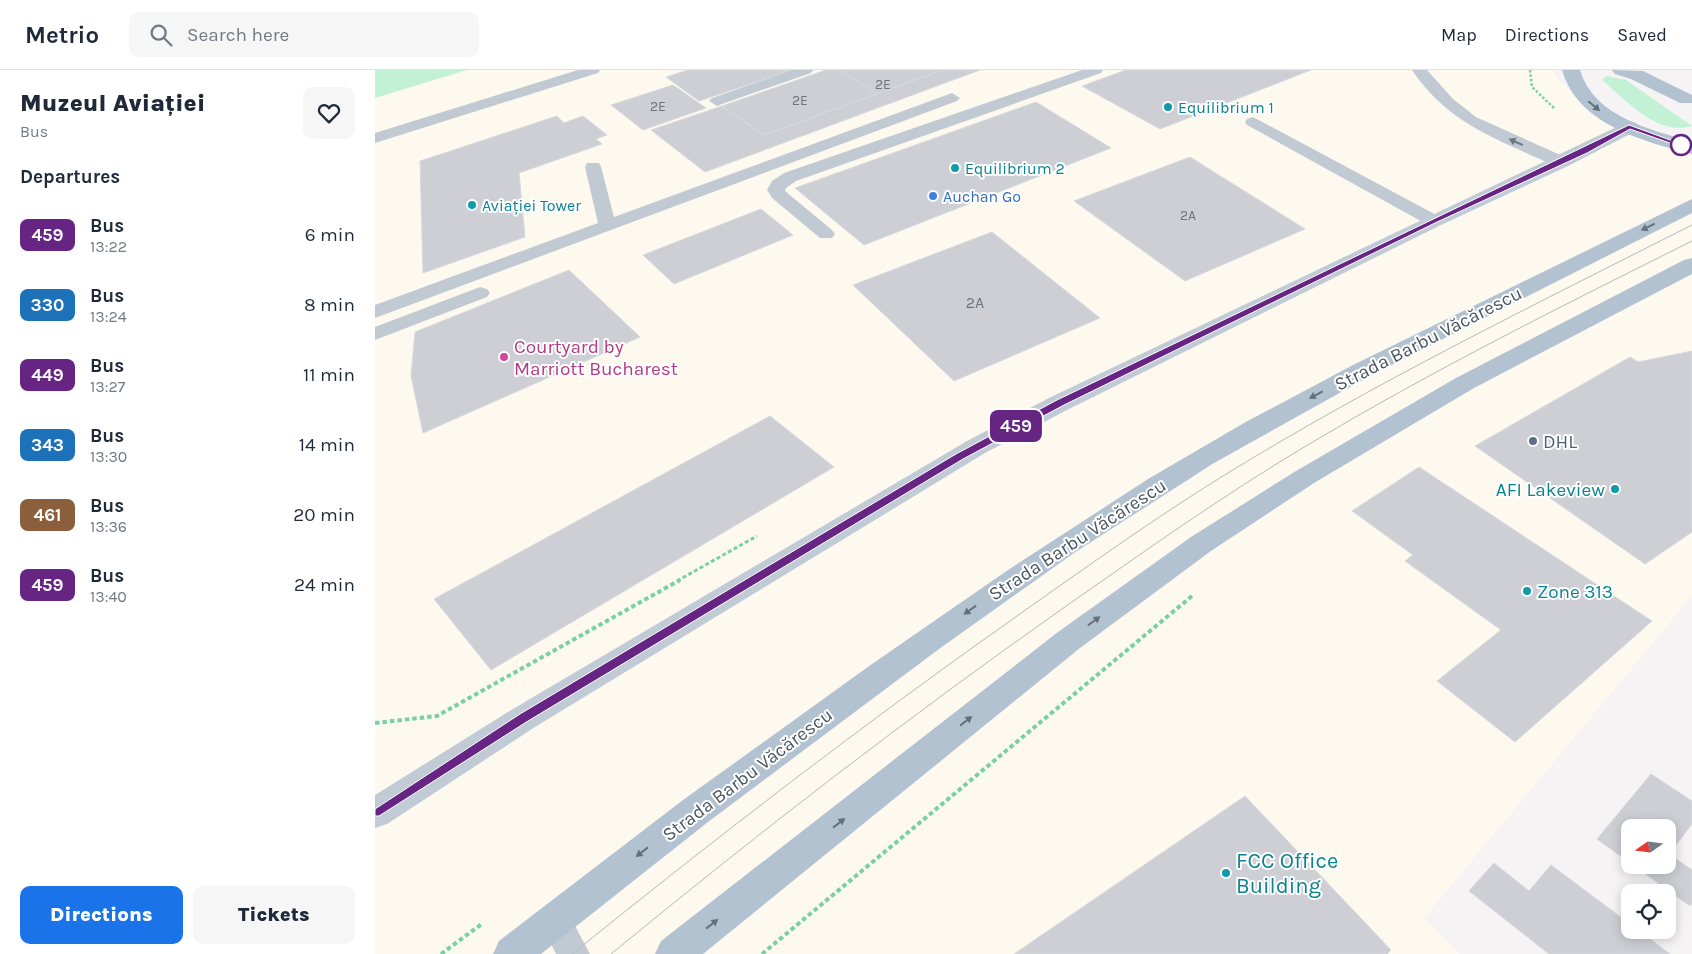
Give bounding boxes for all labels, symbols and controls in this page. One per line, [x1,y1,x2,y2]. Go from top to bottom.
search box [129,12,479,57]
text: Metrio [25,21,99,49]
icon: search [147,21,175,49]
text: Search here [187,24,289,46]
text: Map [1441,24,1477,46]
text: Directions [1505,24,1589,46]
text: Saved [1617,24,1667,46]
house number: 2E [875,76,891,93]
button: heart [303,87,355,139]
text: Muzeul Aviației [20,89,205,117]
house number: 2E [792,92,808,109]
house number: 2E [650,98,666,115]
place label: Equilibrium 1 [1178,98,1274,117]
marker: Equilibrium 1 [1162,101,1174,113]
one-way arrow [1587,101,1600,112]
text: Bus [20,122,48,141]
unlabelled marker [1670,134,1692,156]
one-way arrow [1509,138,1523,146]
place label: Equilibrium 2 [965,159,1065,178]
marker: Equilibrium 2 [949,162,961,174]
text: Departures [20,166,120,188]
place label: Auchan Go [943,187,1021,206]
marker: Auchan Go [927,190,939,202]
place label: Aviației Tower [482,196,581,215]
marker: Aviației Tower [466,199,478,211]
house number: 2A [1180,207,1196,224]
text: Bus [90,215,124,237]
one-way arrow [1641,223,1656,231]
text: 459 [31,224,64,246]
text: 6 min [305,224,355,246]
text: 13:22 [90,237,127,256]
street label: Strada Barbu Văcărescu [1331,282,1526,396]
text: Bus [90,285,124,307]
house number: 2A [966,293,984,312]
text: 330 [31,294,64,316]
text: 8 min [304,294,355,316]
text: 13:24 [90,307,127,326]
place label: Courtyard by Marriott Bucharest [514,336,678,380]
marker: Courtyard by Marriott Bucharest [498,351,510,363]
text: Bus [90,355,124,377]
text: 449 [31,364,64,386]
text: 11 min [303,364,355,386]
text: 13:27 [90,377,125,396]
one-way arrow [1309,391,1323,399]
line badge: 459 [987,410,1045,442]
text: 459 [1000,415,1032,437]
text: Bus [90,425,124,447]
place label: DHL [1543,431,1577,453]
text: 343 [31,434,64,456]
text: 14 min [299,434,355,456]
marker: DHL [1527,435,1539,447]
text: 13:30 [90,447,127,466]
street label: Strada Barbu Văcărescu [985,474,1170,606]
place label: AFI Lakeview [1496,479,1605,501]
marker: AFI Lakeview [1609,483,1621,495]
text: Bus [90,495,124,517]
text: 461 [33,504,62,526]
text: 20 min [293,504,355,526]
text: 13:36 [90,517,127,536]
text: Bus [90,565,124,587]
text: 459 [31,574,64,596]
text: 24 min [294,574,355,596]
place label: Zone 313 [1537,581,1613,603]
marker: Zone 313 [1521,585,1533,597]
text: 13:40 [90,587,127,606]
one-way arrow [963,605,977,615]
one-way arrow [1087,616,1101,626]
street label: Strada Barbu Văcărescu [658,704,837,846]
one-way arrow [959,716,972,727]
one-way arrow [832,817,845,828]
north arrow [1621,819,1676,874]
map controls [1621,819,1676,939]
one-way arrow [635,847,649,857]
place label: FCC Office Building [1236,848,1338,899]
marker: FCC Office Building [1220,867,1232,879]
button: locate [1621,884,1676,939]
button: Directions [20,886,183,944]
button: Tickets [193,886,355,944]
one-way arrow [705,918,718,929]

